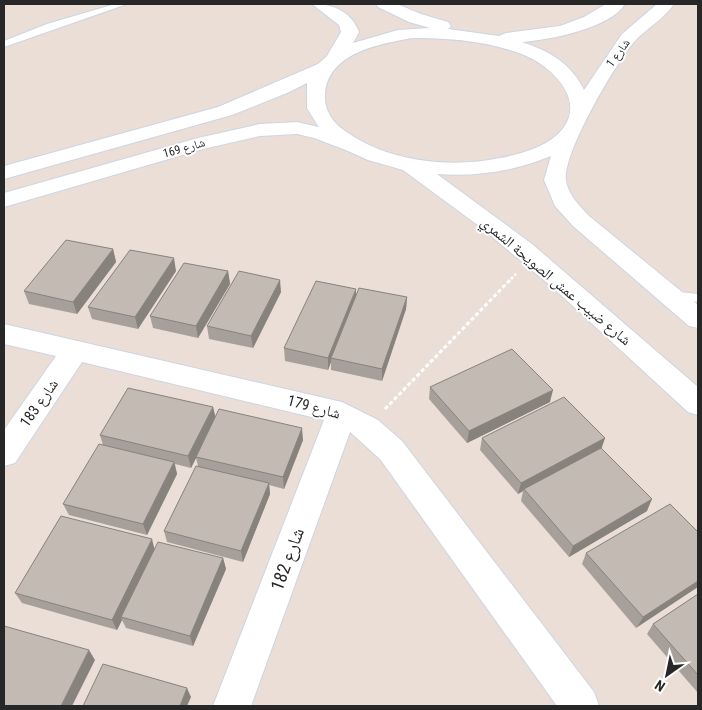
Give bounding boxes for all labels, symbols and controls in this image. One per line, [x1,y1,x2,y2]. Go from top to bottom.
street label: شارع 1 [603,36,634,70]
street label: شارع 169 [161,135,207,162]
street label: شارع ضبيب عمش الصويحة الشمري [475,213,635,351]
street label: شارع 183 [16,376,63,431]
street label: شارع 179 [285,391,343,424]
street label: شارع 182 [266,525,309,593]
north arrow [642,650,692,700]
text: N [652,677,668,695]

